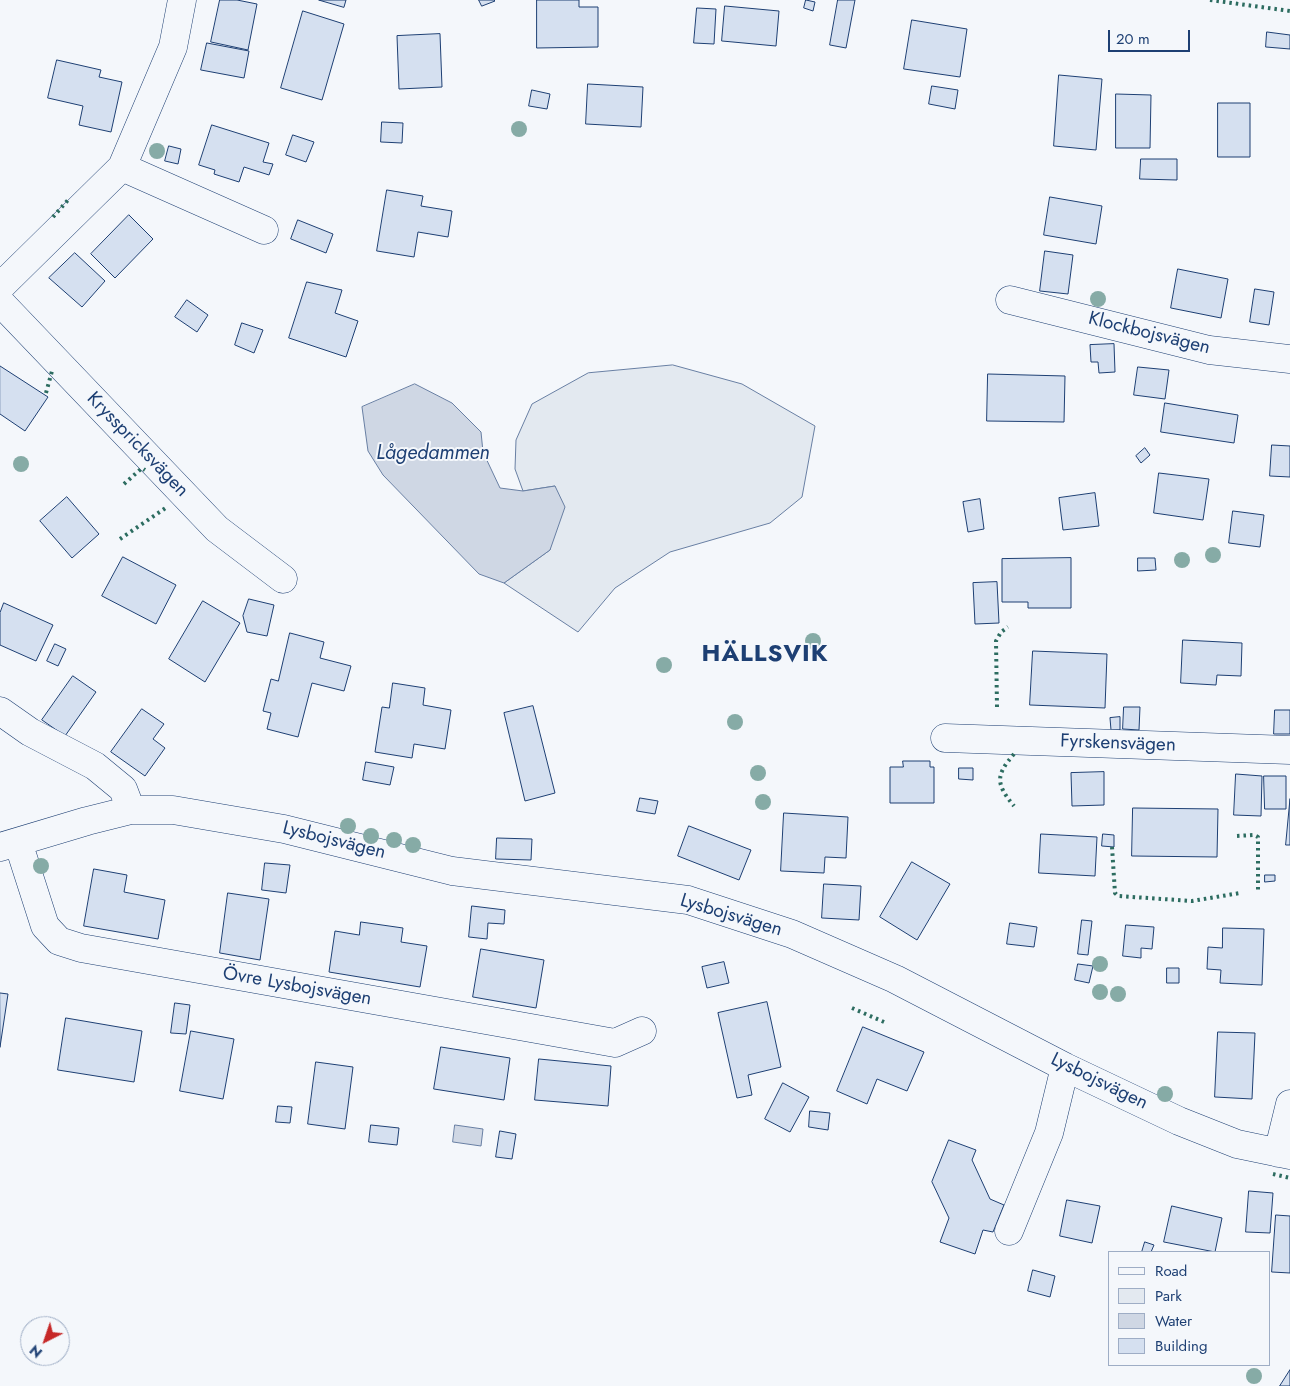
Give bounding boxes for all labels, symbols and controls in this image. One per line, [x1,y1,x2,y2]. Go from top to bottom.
scale bar [1110,20,1192,52]
text: 20 m [1116,28,1150,50]
street label: Klockbojsvägen [1086,308,1212,360]
street label: Krysspricksvägen [81,388,193,502]
water label: Lågedammen [376,442,490,466]
district label: HÄLLSVIK [701,641,829,669]
street label: Fyrskensvägen [1060,731,1176,757]
street label: Lysbojsvägen [280,817,388,865]
street label: Lysbojsvägen [677,890,785,942]
street label: Övre Lysbojsvägen [221,963,373,1011]
street label: Lysbojsvägen [1047,1049,1151,1115]
legend [1108,1251,1270,1366]
text: Road [1155,1260,1187,1282]
text: Park [1155,1285,1182,1307]
text: Water [1155,1310,1192,1332]
north arrow [20,1316,70,1366]
text: Building [1155,1335,1207,1357]
text: N [25,1340,47,1363]

